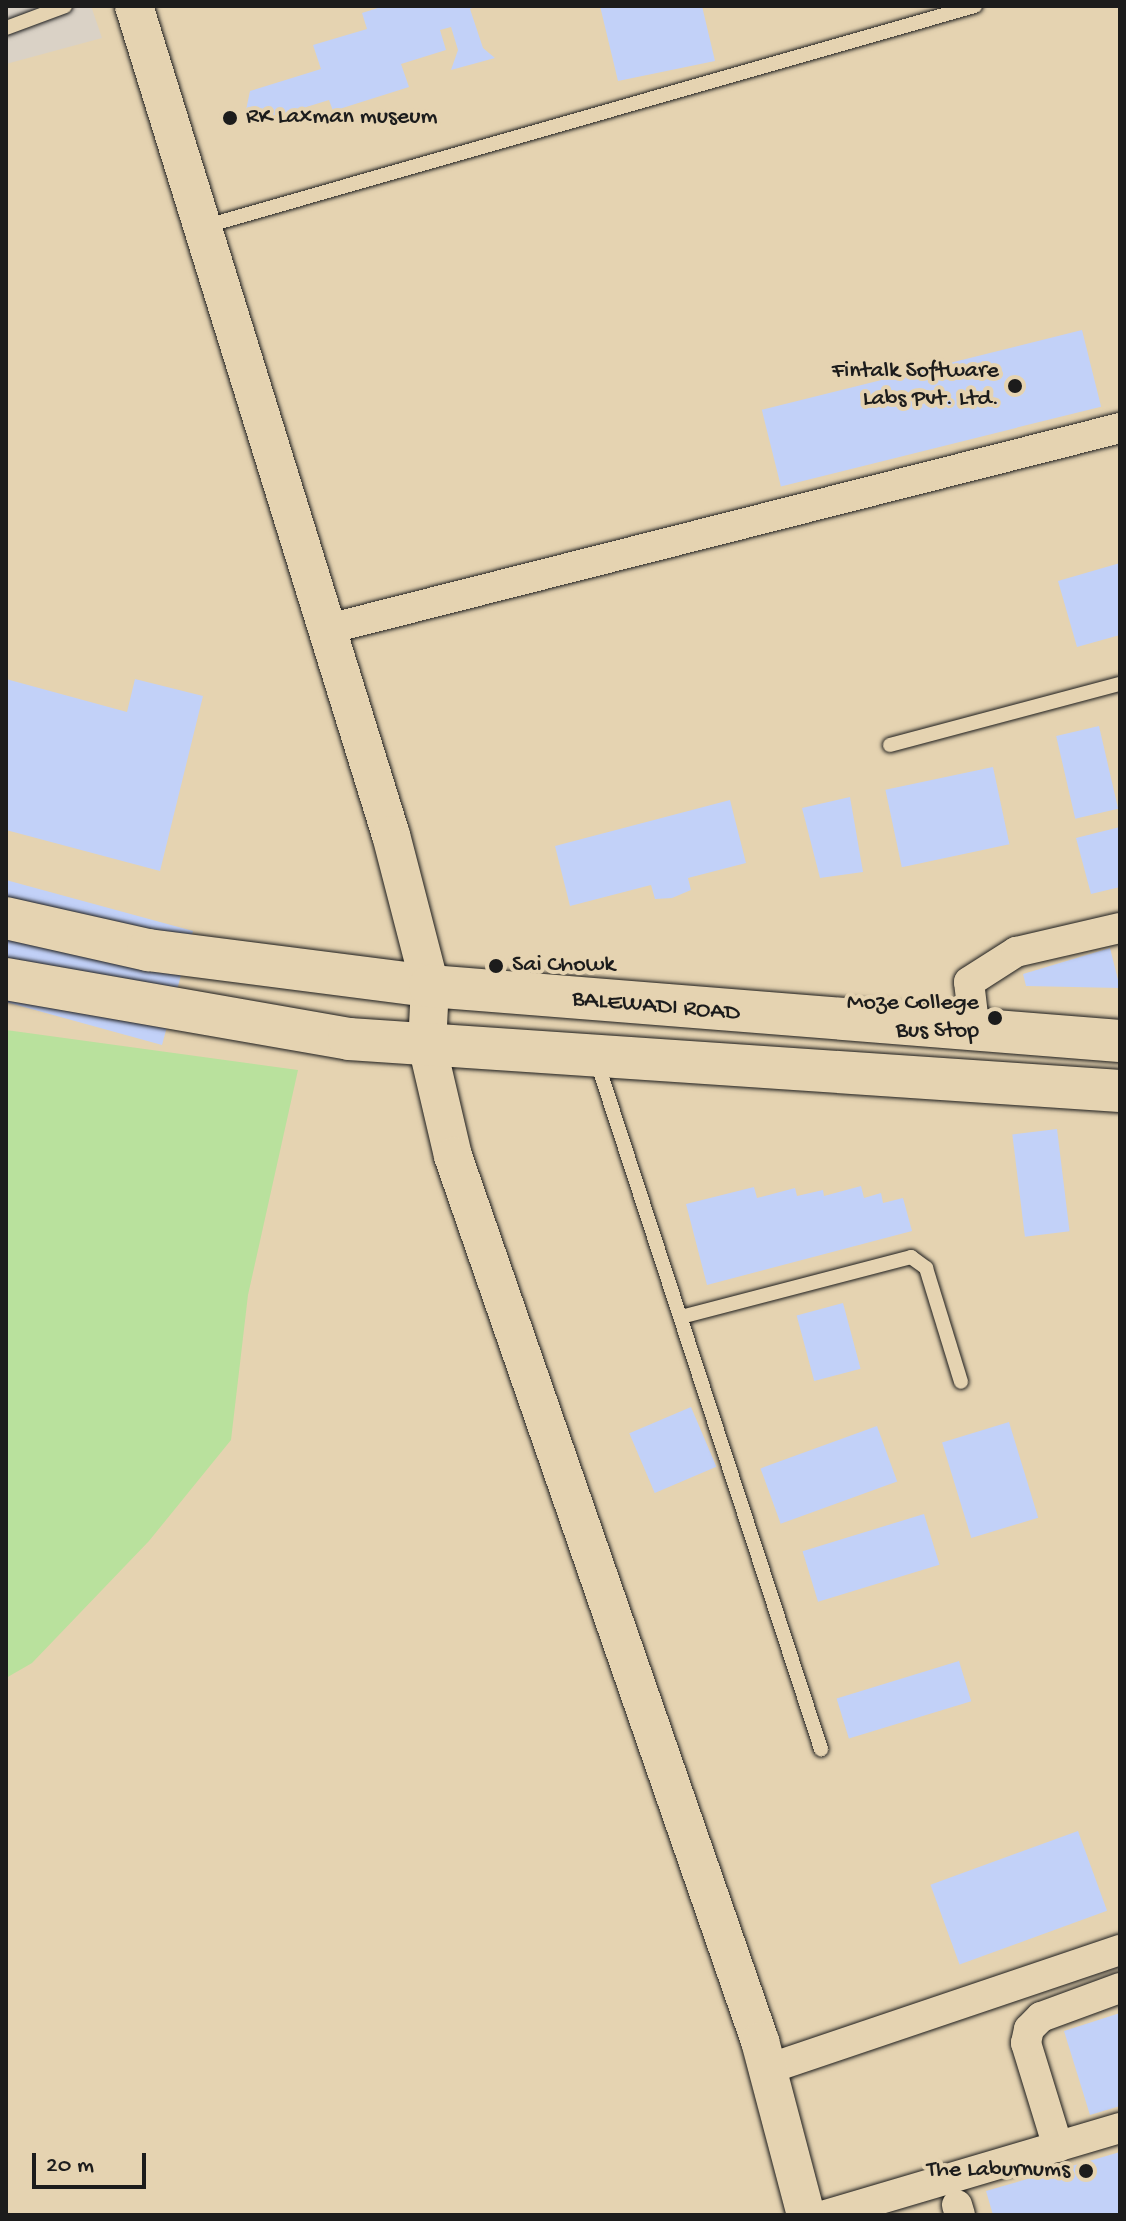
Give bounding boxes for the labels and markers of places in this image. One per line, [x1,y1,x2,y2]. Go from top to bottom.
place label: RK Laxman museum [246,104,437,132]
marker: RK Laxman museum [221,109,239,127]
place label: Fintalk Software Labs Pvt. Ltd. [832,358,999,414]
marker: Fintalk Software Labs Pvt. Ltd. [1006,377,1024,395]
place label: Sai Chowk [512,952,615,980]
marker: Sai Chowk [487,957,505,975]
place label: Moze College Bus Stop [847,990,979,1046]
marker: Moze College Bus Stop [986,1009,1004,1027]
place label: The Laburnums [927,2157,1070,2185]
marker: The Laburnums [1077,2162,1095,2180]

